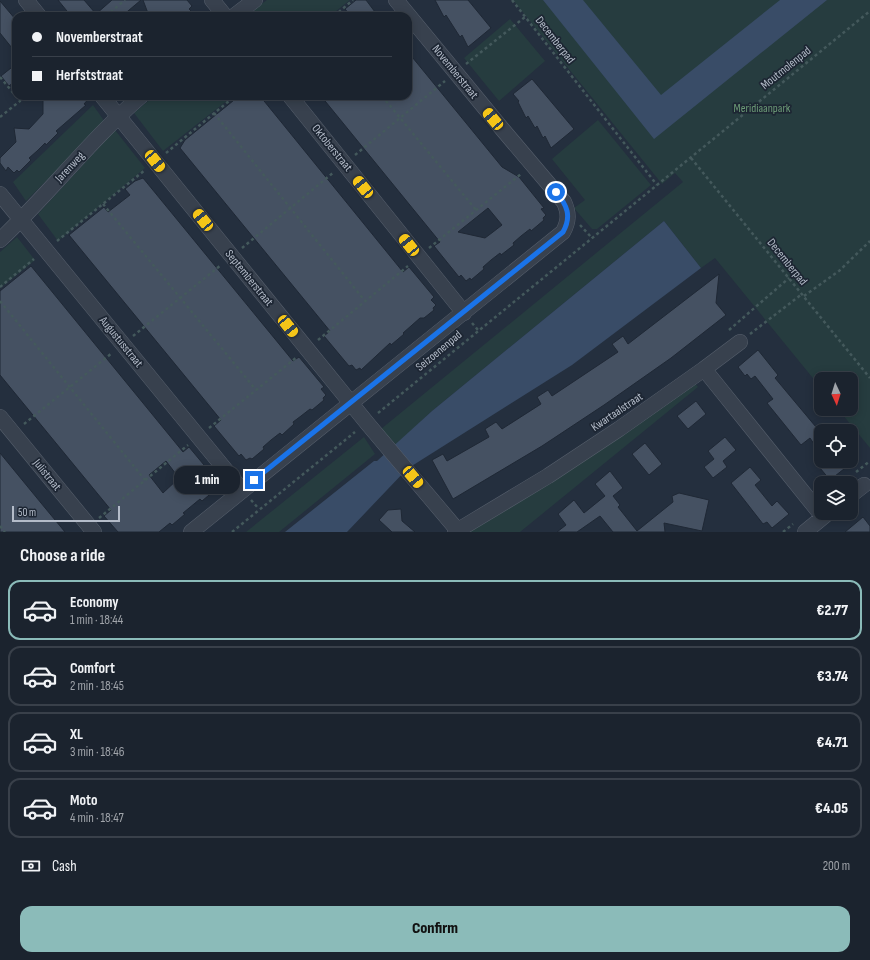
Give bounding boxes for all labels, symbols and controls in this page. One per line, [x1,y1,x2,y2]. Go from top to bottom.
street label: Decemberpad [532,13,578,67]
text: Novemberstraat [56,28,143,47]
street label: Novemberstraat [429,42,482,102]
street label: Moutmolenpad [758,43,814,93]
text: Herfststraat [56,66,123,85]
park label: Meridiaanpark [734,101,791,116]
car [481,106,505,132]
street label: Oktoberstraat [308,121,356,175]
street label: Jarenweg [51,148,88,186]
car [143,148,167,174]
car [351,174,375,200]
route start [547,183,565,201]
car [191,207,215,233]
car [397,232,421,258]
street label: Decemberpad [764,236,810,288]
street label: Septemberstraat [222,247,277,309]
street label: Augustusstraat [95,313,146,371]
car [276,313,300,339]
street label: Seizoenenpad [413,327,465,375]
north arrow [814,372,858,416]
map controls [814,372,858,520]
street label: Kwartaalstraat [588,389,646,435]
button: locate [814,424,858,468]
street label: Julistraat [29,455,64,494]
car [401,464,425,490]
callout: 1 min [174,466,240,494]
route end [245,471,263,489]
text: 1 min [195,472,219,488]
button: layers [814,476,858,520]
scale bar [12,504,120,523]
text: 50 m [18,506,36,519]
text: Choose a ride [20,545,105,566]
icon: car [22,592,58,628]
text: Economy [70,593,119,612]
text: €2.77 [817,601,848,620]
text: 1 min · 18:44 [70,612,123,628]
icon: car [22,658,58,694]
text: Comfort [70,659,115,678]
text: €3.74 [817,667,848,686]
text: 2 min · 18:45 [70,678,124,694]
icon: car [22,724,58,760]
text: XL [70,725,83,744]
text: €4.71 [817,733,848,752]
text: 3 min · 18:46 [70,744,124,760]
icon: car [22,790,58,826]
text: Moto [70,791,97,810]
text: €4.05 [815,799,848,818]
text: 4 min · 18:47 [70,810,124,826]
icon: cash [20,855,42,877]
text: Cash [52,857,77,876]
text: 200 m [823,858,850,874]
button: Confirm [20,906,850,952]

